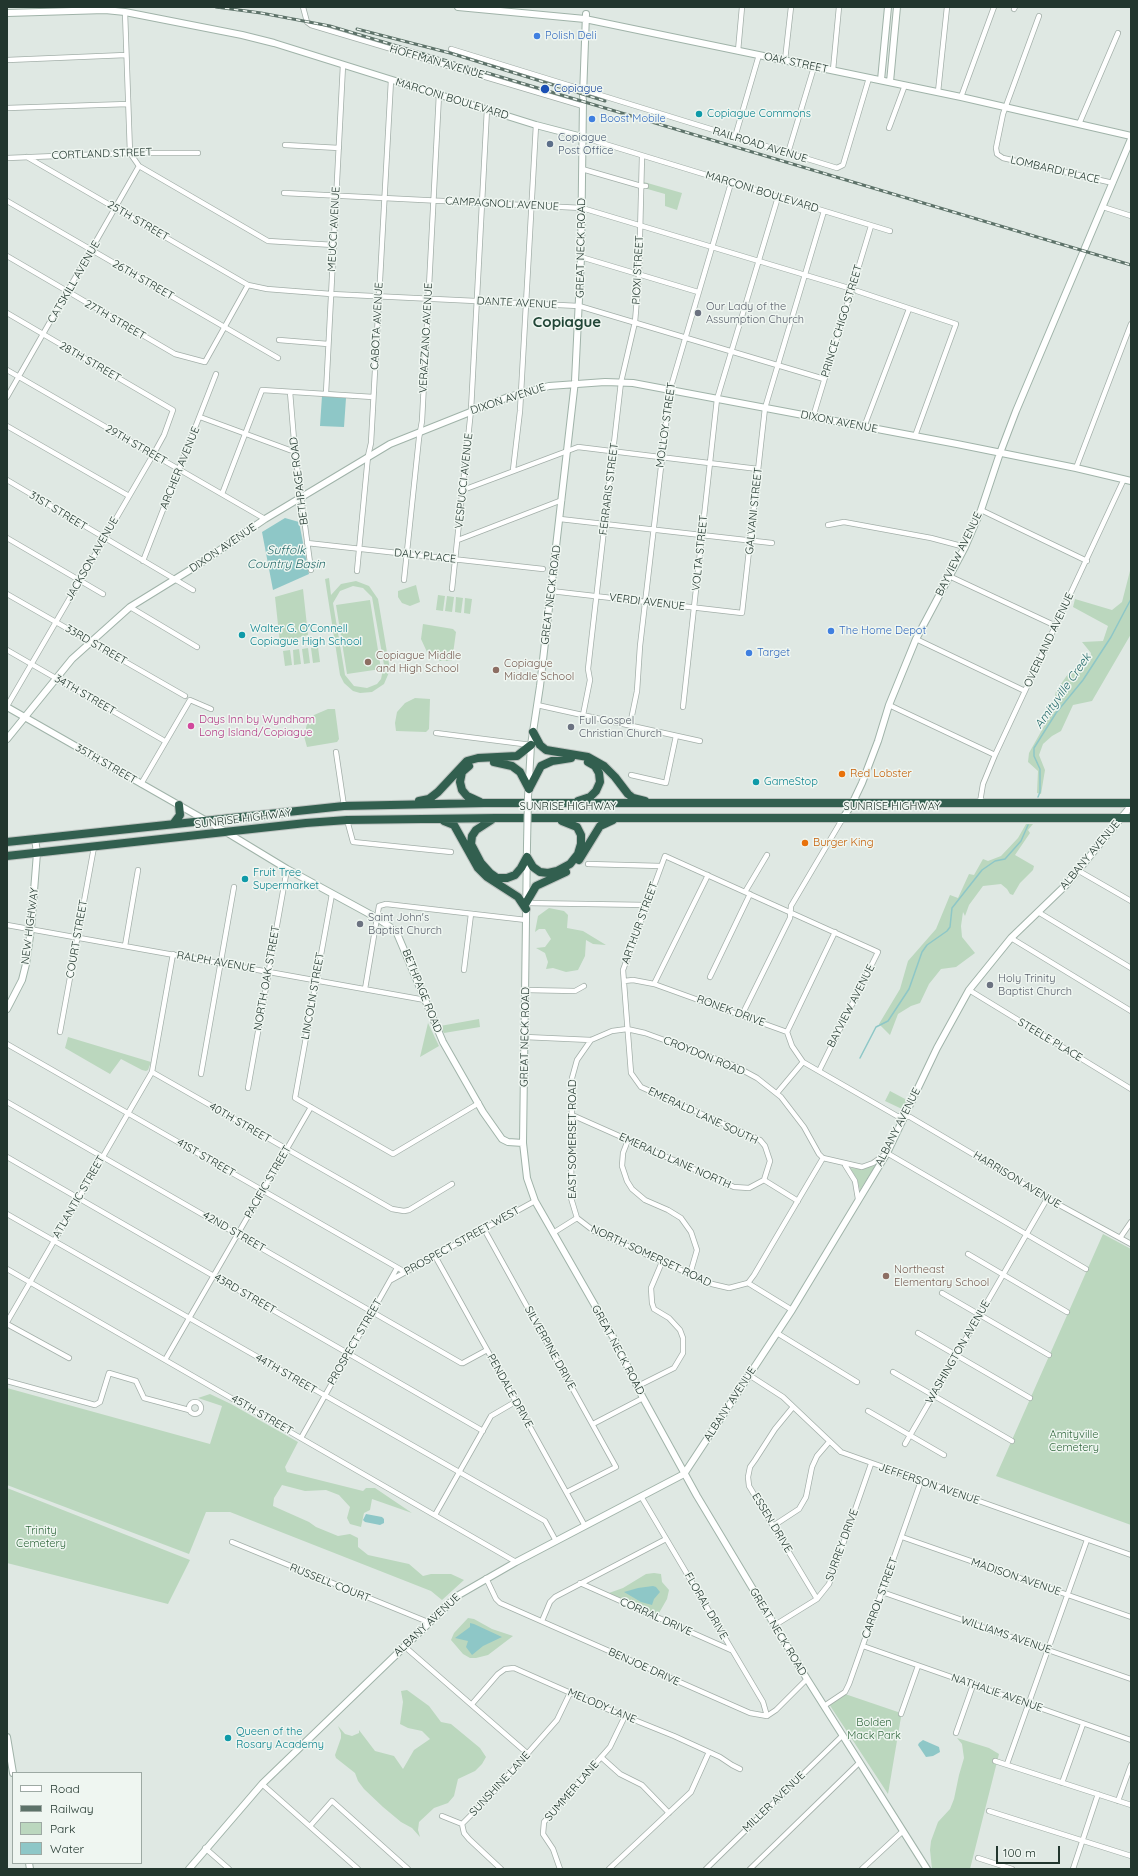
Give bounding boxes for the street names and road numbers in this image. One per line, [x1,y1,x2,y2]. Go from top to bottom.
street label: HOFFMAN AVENUE [388,42,486,82]
street label: OAK STREET [763,50,829,76]
street label: MARCONI BOULEVARD [394,75,510,123]
street label: RAILROAD AVENUE [711,124,809,166]
street label: CORTLAND STREET [51,146,153,162]
street label: LOMBARDI PLACE [1009,153,1101,187]
street label: MARCONI BOULEVARD [704,168,820,216]
street label: MEUCCI AVENUE [325,186,343,272]
street label: CAMPAGNOLI AVENUE [445,194,559,214]
street label: 25TH STREET [105,198,171,244]
street label: GREAT NECK ROAD [574,198,588,298]
street label: PIOXI STREET [630,235,646,305]
street label: CATSKILL AVENUE [45,238,103,326]
street label: 26TH STREET [110,257,176,303]
street label: PRINCE CHIGO STREET [819,263,865,379]
street label: CABOTA AVENUE [368,282,386,370]
street label: VERAZZANO AVENUE [417,282,435,394]
street label: DANTE AVENUE [476,294,558,312]
street label: 27TH STREET [82,297,148,343]
street label: 28TH STREET [57,339,123,385]
street label: DIXON AVENUE [469,381,547,417]
street label: MOLLOY STREET [653,382,679,468]
street label: DIXON AVENUE [799,408,879,436]
street label: 29TH STREET [103,422,169,468]
street label: ARCHER AVENUE [157,425,203,511]
street label: VESPUCCI AVENUE [452,433,476,529]
street label: BETHPAGE ROAD [287,436,311,526]
street label: FERRARIS STREET [597,442,621,536]
street label: GALVANI STREET [743,467,765,555]
street label: 31ST STREET [27,489,89,533]
street label: BAYVIEW AVENUE [933,510,985,598]
street label: VOLTA STREET [689,514,711,592]
street label: JACKSON AVENUE [63,515,121,603]
street label: DIXON AVENUE [187,521,259,575]
street label: GREAT NECK ROAD [538,545,564,645]
street label: DALY PLACE [393,546,457,566]
street label: VERDI AVENUE [608,591,686,613]
street label: OVERLAND AVENUE [1021,591,1077,689]
street label: 33RD STREET [63,622,129,668]
street label: 34TH STREET [52,672,118,718]
street label: 35TH STREET [73,741,139,787]
street label: SUNRISE HIGHWAY [520,800,616,814]
street label: SUNRISE HIGHWAY [844,800,940,814]
street label: SUNRISE HIGHWAY [194,807,292,831]
street label: ALBANY AVENUE [1057,818,1123,892]
street label: ARTHUR STREET [619,880,661,966]
street label: NEW HIGHWAY [19,887,41,965]
street label: COURT STREET [64,899,90,979]
street label: NORTH OAK STREET [251,924,283,1032]
street label: BETHPAGE ROAD [399,947,445,1035]
street label: RALPH AVENUE [176,949,256,975]
street label: LINCOLN STREET [299,951,327,1041]
street label: BAYVIEW AVENUE [824,962,878,1050]
street label: GREAT NECK ROAD [518,987,532,1087]
street label: RONEK DRIVE [695,992,767,1030]
street label: STEELE PLACE [1015,1015,1085,1065]
street label: CROYDON ROAD [661,1034,747,1078]
street label: EAST SOMERSET ROAD [566,1079,580,1199]
street label: EMERALD LANE SOUTH [646,1085,760,1147]
street label: ALBANY AVENUE [873,1086,923,1168]
street label: 40TH STREET [207,1100,273,1146]
street label: EMERALD LANE NORTH [617,1130,733,1192]
street label: 41ST STREET [175,1136,237,1180]
street label: PACIFIC STREET [242,1143,294,1221]
street label: HARRISON AVENUE [971,1149,1063,1211]
street label: ATLANTIC STREET [50,1153,108,1241]
street label: PROSPECT STREET WEST [402,1204,522,1278]
street label: 42ND STREET [200,1209,268,1255]
street label: NORTH SOMERSET ROAD [589,1222,713,1290]
street label: 43RD STREET [212,1271,278,1317]
street label: PROSPECT STREET [325,1297,385,1387]
street label: WASHINGTON AVENUE [923,1298,993,1406]
street label: GREAT NECK ROAD [589,1303,647,1397]
street label: SILVERPINE DRIVE [522,1304,578,1392]
street label: 44TH STREET [253,1351,319,1397]
street label: PENDALE DRIVE [484,1352,536,1430]
street label: ALBANY AVENUE [701,1364,759,1444]
street label: 45TH STREET [229,1392,295,1438]
street label: JEFFERSON AVENUE [877,1461,981,1507]
street label: ESSEN DRIVE [749,1491,795,1555]
street label: SURREY DRIVE [823,1507,861,1583]
street label: MADISON AVENUE [969,1555,1063,1599]
street label: CARROL STREET [859,1556,901,1640]
street label: RUSSELL COURT [288,1561,372,1605]
street label: FLORAL DRIVE [681,1570,731,1642]
street label: GREAT NECK ROAD [747,1586,809,1678]
street label: ALBANY AVENUE [391,1591,463,1659]
street label: CORRAL DRIVE [618,1595,694,1639]
street label: WILLIAMS AVENUE [959,1613,1053,1657]
street label: BENJOE DRIVE [606,1645,682,1689]
street label: NATHALIE AVENUE [950,1671,1044,1715]
street label: MELODY LANE [566,1686,638,1726]
street label: SUNSHINE LANE [467,1749,533,1819]
street label: SUMMER LANE [542,1758,602,1824]
street label: MILLER AVENUE [740,1769,808,1835]

